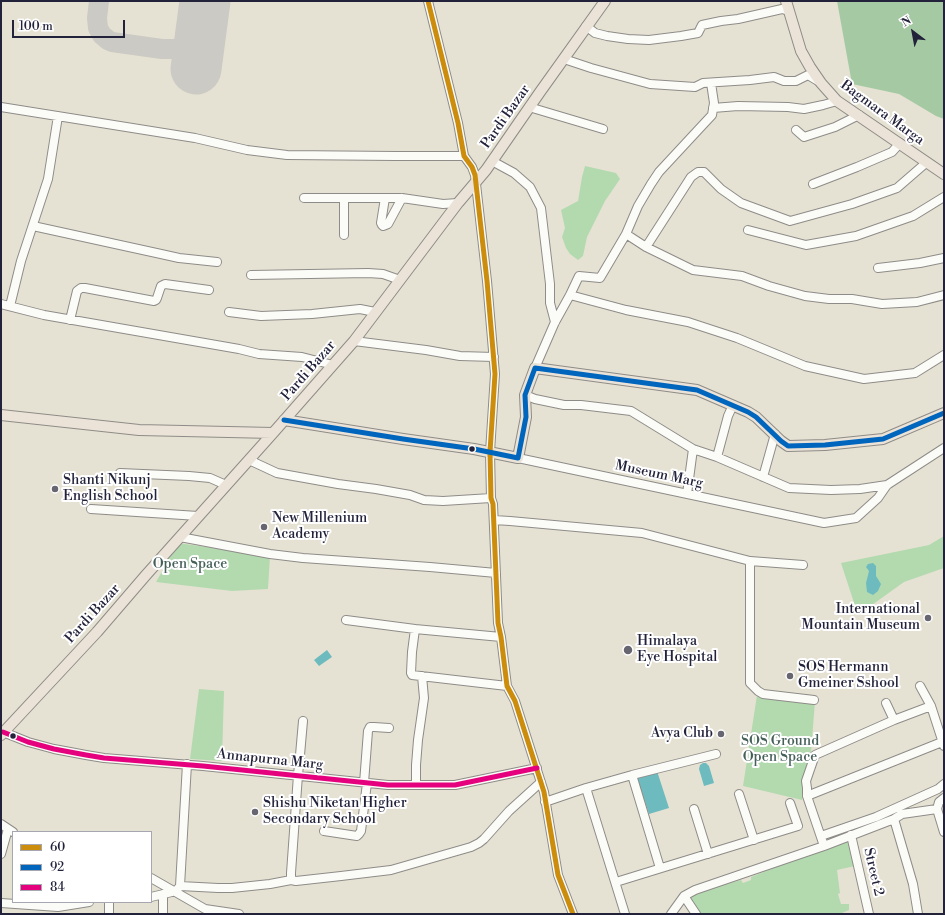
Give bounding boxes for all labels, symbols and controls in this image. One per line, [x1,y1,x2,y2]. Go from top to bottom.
scale bar [14,12,127,38]
north arrow [893,12,933,52]
text: N [899,14,914,30]
text: 100 m [19,19,53,34]
street label: Bagmara Marga [837,77,927,149]
street label: Pardi Bazar [478,82,534,152]
street label: Pardi Bazar [278,338,340,404]
unlabelled marker [467,444,477,454]
street label: Museum Marg [614,457,704,493]
place label: Shanti Nikunj English School [63,473,158,506]
marker: Shanti Nikunj English School [50,484,60,494]
place label: New Millenium Academy [272,511,367,544]
marker: New Millenium Academy [259,522,269,532]
park label: Open Space [153,557,227,573]
street label: Pardi Bazar [62,581,124,647]
place label: International Mountain Museum [802,602,920,634]
marker: International Mountain Museum [923,613,933,623]
place label: Himalaya Eye Hospital [637,634,717,666]
marker: Himalaya Eye Hospital [622,644,634,656]
place label: SOS Hermann Gmeiner Sshool [798,660,899,692]
marker: SOS Hermann Gmeiner Sshool [785,671,795,681]
place label: Avya Club [651,726,713,742]
marker: Avya Club [716,729,726,739]
unlabelled marker [8,731,18,741]
park label: SOS Ground Open Space [741,734,819,766]
street label: Annapurna Marg [216,746,324,774]
place label: Shishu Niketan Higher Secondary School [263,796,407,828]
marker: Shishu Niketan Higher Secondary School [250,807,260,817]
legend [12,831,152,903]
text: 60 [50,840,65,855]
street label: Street 2 [859,846,887,898]
text: 92 [50,860,64,875]
text: 84 [50,880,65,895]

